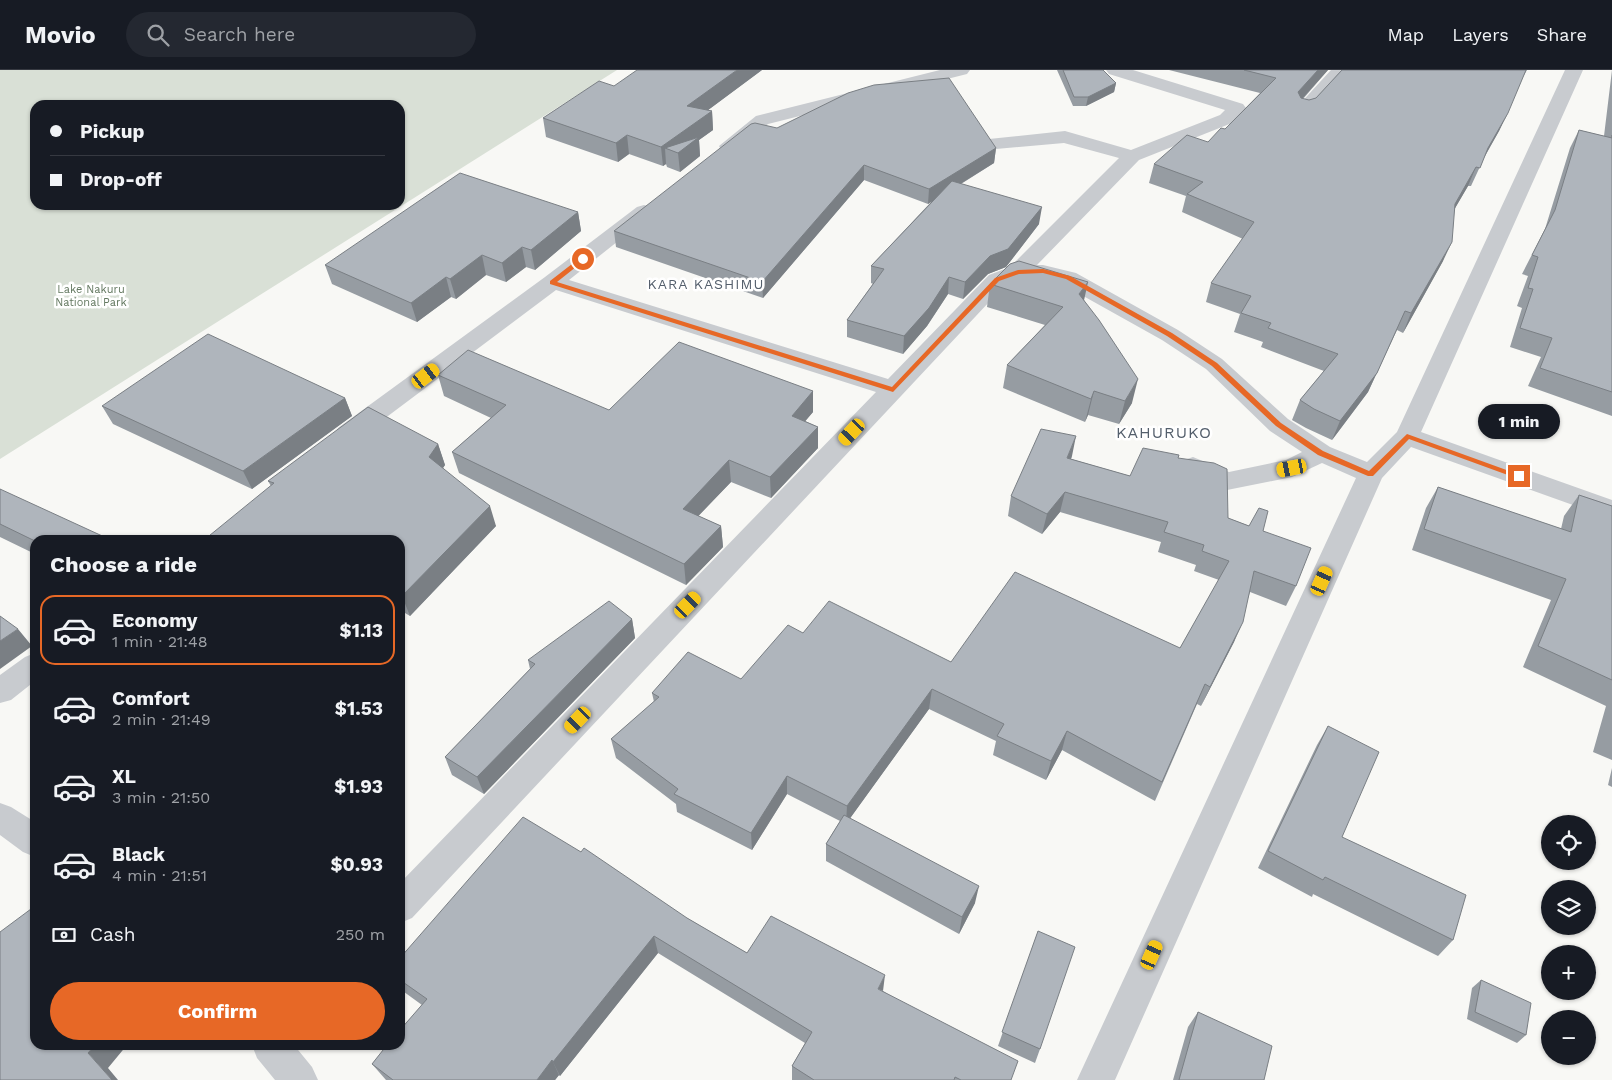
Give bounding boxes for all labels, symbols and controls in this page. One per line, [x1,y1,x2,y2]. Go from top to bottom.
search box [126,12,476,57]
text: Movio [25,21,96,49]
icon: search [144,21,172,49]
text: Search here [184,23,295,46]
text: Map [1387,24,1424,45]
text: Layers [1452,24,1509,45]
text: Share [1537,24,1587,45]
text: Pickup [80,120,144,143]
text: Drop-off [80,168,162,191]
route start [572,248,594,270]
district label: KARA KASHIMU [648,276,764,292]
park label: Lake Nakuru National Park [55,283,127,309]
car [409,361,442,391]
callout: 1 min [1478,404,1560,438]
text: 1 min [1498,412,1540,431]
car [836,416,867,448]
district label: KAHURUKO [1116,423,1212,442]
car [1275,458,1308,478]
route end [1508,465,1530,487]
text: Choose a ride [50,552,197,577]
car [1309,564,1334,598]
car [672,589,703,621]
icon: car [52,608,97,653]
text: Economy [112,609,197,632]
text: $1.13 [340,619,383,642]
text: 1 min · 21:48 [112,632,208,651]
icon: car [52,686,97,731]
text: Comfort [112,687,190,710]
text: $1.53 [335,697,383,720]
car [562,704,593,736]
text: 2 min · 21:49 [112,710,211,729]
icon: car [52,764,97,809]
text: XL [112,765,136,788]
text: $1.93 [334,775,383,798]
text: 3 min · 21:50 [112,788,210,807]
map controls [1541,815,1596,1065]
button: locate [1541,815,1596,870]
icon: car [52,842,97,887]
text: Black [112,843,165,866]
text: $0.93 [330,853,383,876]
text: 4 min · 21:51 [112,866,207,885]
button: layers [1541,880,1596,935]
icon: cash [50,921,78,949]
text: Cash [90,923,136,946]
text: 250 m [336,925,385,944]
car [1139,938,1164,972]
button: + [1541,945,1596,1000]
button: Confirm [50,982,385,1040]
button: − [1541,1010,1596,1065]

